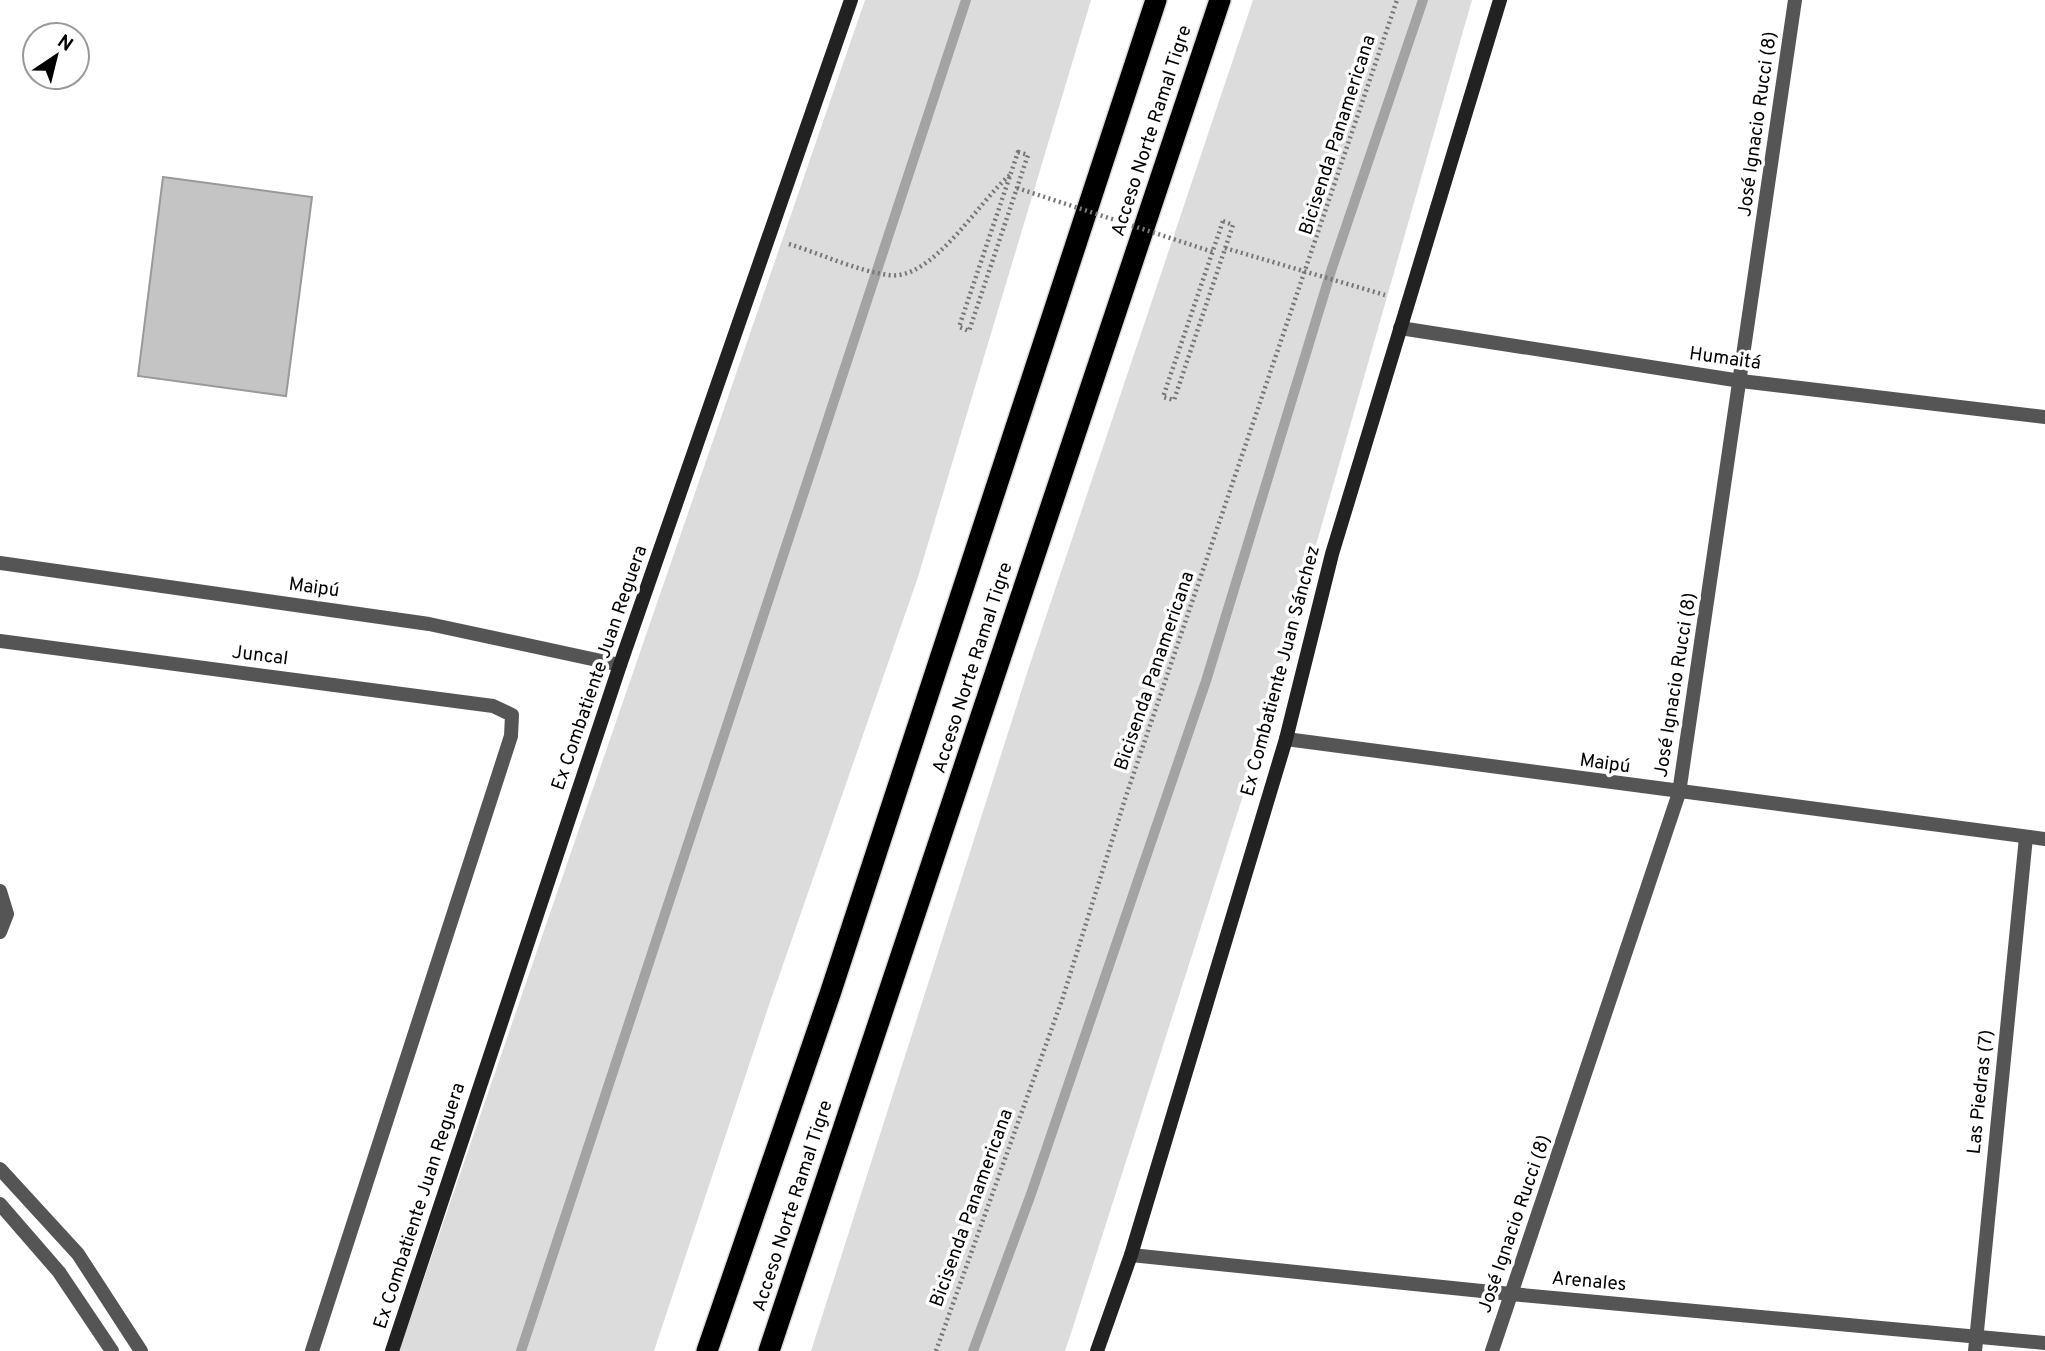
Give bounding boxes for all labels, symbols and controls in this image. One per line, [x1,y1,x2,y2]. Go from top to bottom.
north arrow [21,21,91,91]
street label: Acceso Norte Ramal Tigre [1106,22,1198,240]
text: N [52,30,77,57]
street label: José Ignacio Rucci (8) [1733,30,1783,218]
street label: Bicisenda Panamericana [1294,32,1382,238]
street label: Humaitá [1688,342,1762,376]
street label: Ex Combatiente Juan Reguera [547,542,653,794]
street label: Ex Combatiente Juan Sánchez [1236,543,1326,799]
street label: Acceso Norte Ramal Tigre [927,559,1019,777]
street label: Bicisenda Panamericana [1110,568,1200,774]
street label: Maipú [287,573,341,603]
street label: José Ignacio Rucci (8) [1650,591,1702,779]
street label: Juncal [231,641,289,671]
street label: Maipú [1578,749,1632,779]
street label: Las Piedras (7) [1963,1029,1999,1155]
street label: Ex Combatiente Juan Reguera [369,1080,471,1332]
street label: Acceso Norte Ramal Tigre [747,1097,839,1315]
street label: Bicisenda Panamericana [925,1106,1019,1310]
street label: José Ignacio Rucci (8) [1473,1132,1557,1316]
street label: Arenales [1551,1267,1627,1297]

